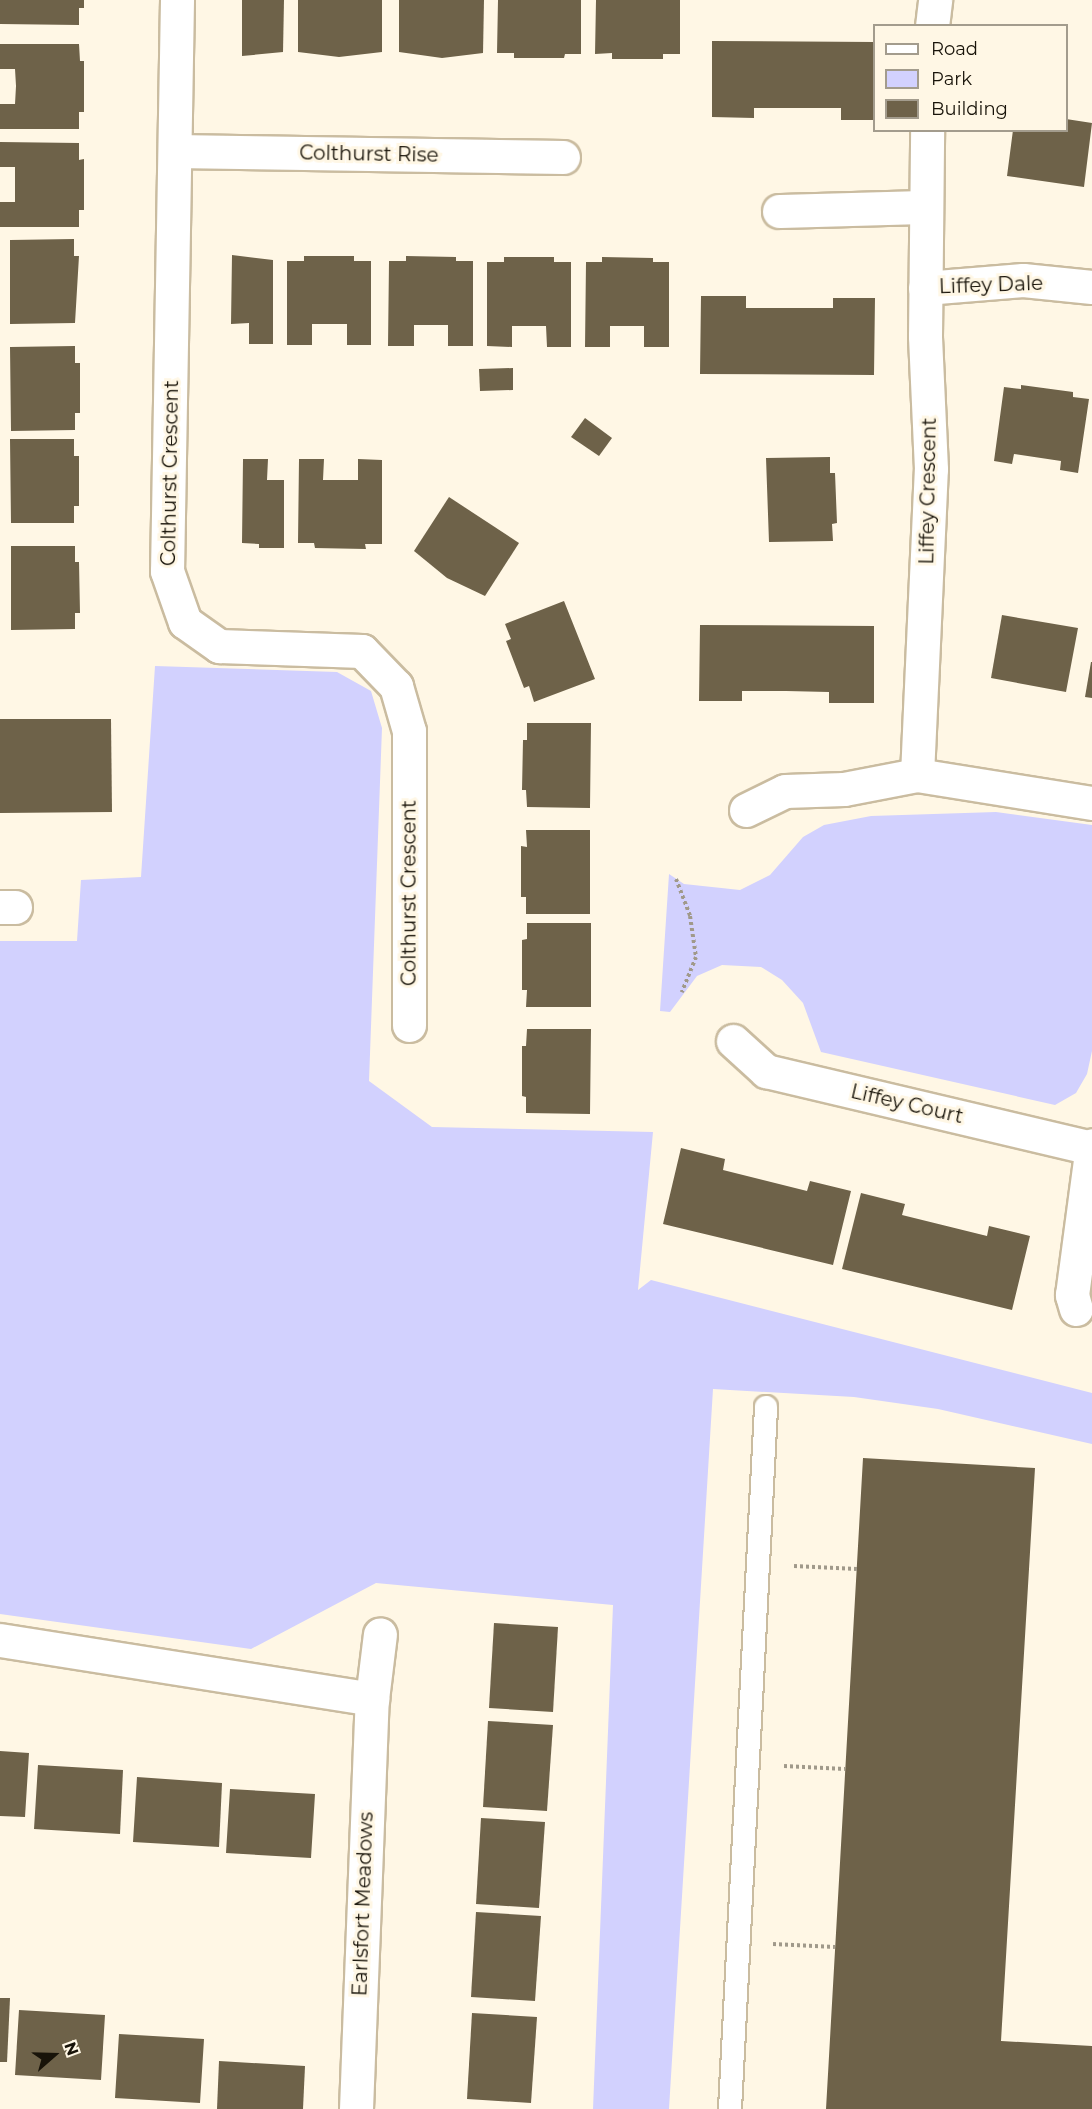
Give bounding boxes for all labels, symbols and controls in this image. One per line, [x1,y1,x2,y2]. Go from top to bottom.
legend [873,24,1068,132]
text: Road [931,38,978,60]
text: Park [931,68,972,90]
text: Building [931,98,1008,120]
street label: Colthurst Rise [299,141,439,167]
street label: Liffey Dale [938,271,1044,299]
street label: Colthurst Crescent [156,380,184,566]
street label: Liffey Crescent [915,417,941,565]
street label: Colthurst Crescent [397,800,421,986]
street label: Liffey Court [848,1079,966,1129]
street label: Earlsfort Meadows [348,1811,378,1997]
north arrow [24,2025,84,2085]
text: N [60,2039,83,2058]

